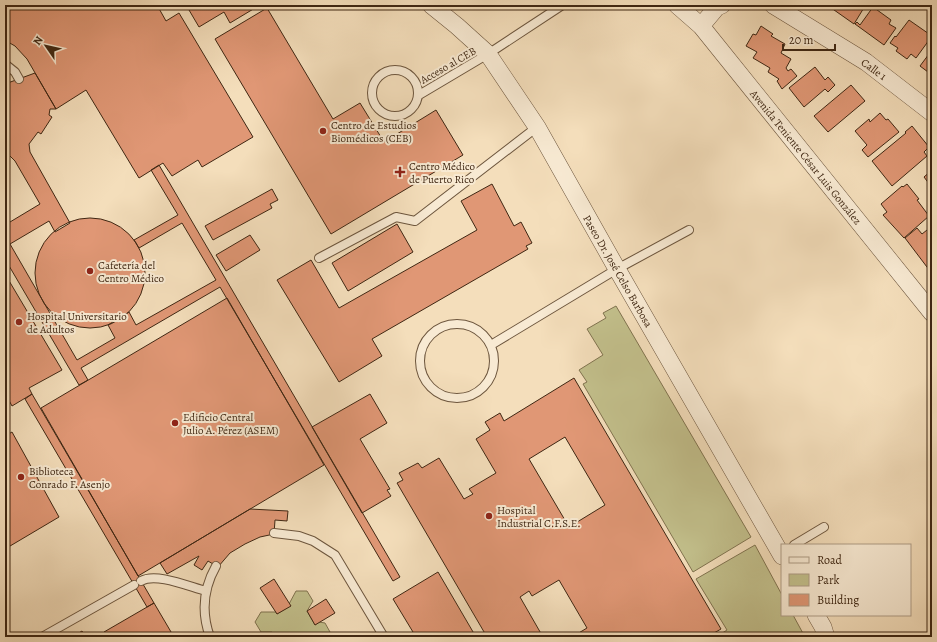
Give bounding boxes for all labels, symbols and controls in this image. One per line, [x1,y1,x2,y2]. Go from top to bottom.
north arrow [26,26,66,66]
scale bar [783,26,835,52]
text: 20 m [789,32,813,48]
text: N [30,33,47,48]
street label: Acceso al CEB [417,43,479,88]
street label: Calle 1 [858,55,890,84]
street label: Avenida Teniente César Luis González [746,86,865,228]
place label: Centro de Estudios Biomédicos (CEB) [331,118,416,146]
marker: Centro de Estudios Biomédicos (CEB) [318,126,328,136]
place label: Centro Médico de Puerto Rico [409,159,476,187]
marker: Centro Médico de Puerto Rico [394,166,406,178]
street label: Paseo Dr. José Celso Barbosa [579,212,656,331]
place label: Cafetería del Centro Médico [98,258,165,286]
marker: Cafetería del Centro Médico [85,266,95,276]
place label: Hospital Universitario de Adultos [27,309,127,337]
marker: Hospital Universitario de Adultos [14,317,24,327]
place label: Edificio Central Julio A. Pérez (ASEM) [183,410,278,438]
marker: Edificio Central Julio A. Pérez (ASEM) [170,418,180,428]
place label: Biblioteca Conrado F. Asenjo [29,464,110,492]
marker: Biblioteca Conrado F. Asenjo [16,472,26,482]
place label: Hospital Industrial C.F.S.E. [497,503,581,531]
marker: Hospital Industrial C.F.S.E. [484,511,494,521]
legend [781,544,911,616]
text: Road [817,552,843,568]
text: Park [817,572,840,588]
text: Building [817,592,859,608]

